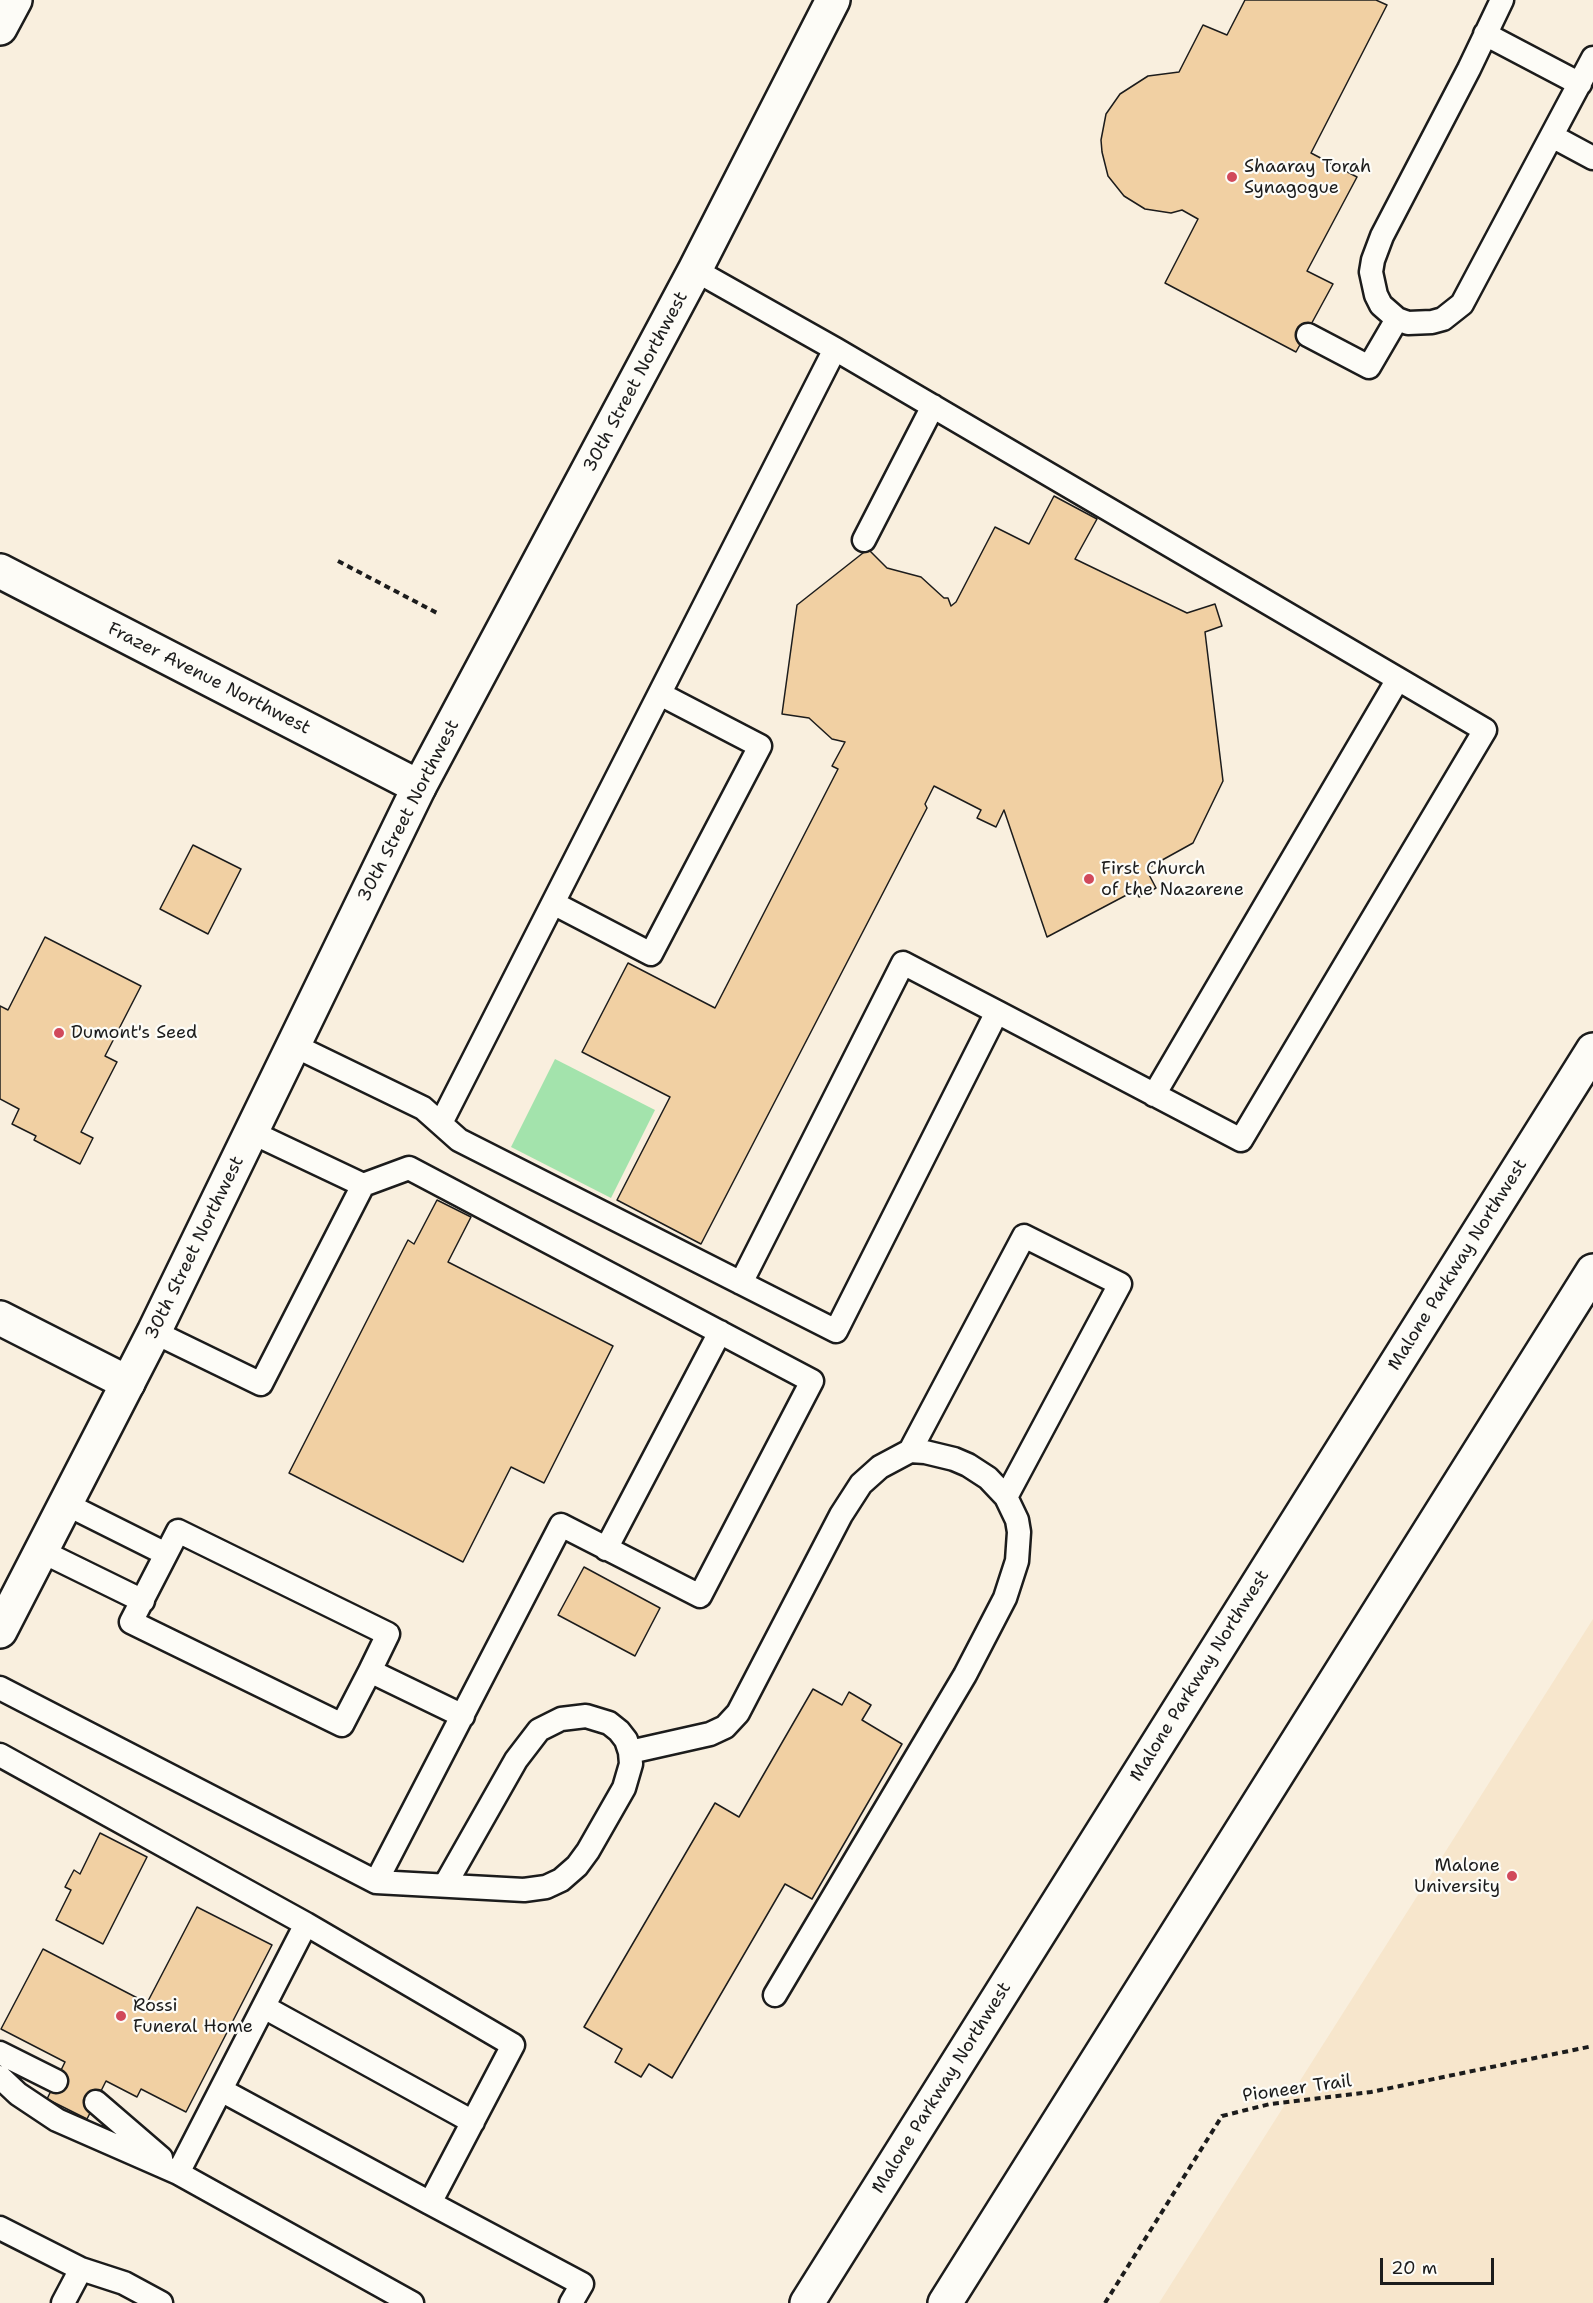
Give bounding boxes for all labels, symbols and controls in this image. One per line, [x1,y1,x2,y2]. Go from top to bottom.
place label: Shaaray Torah Synagogue [1244,156,1371,198]
marker: Shaaray Torah Synagogue [1225,170,1239,184]
street label: 30th Street Northwest [579,288,693,476]
street label: Frazer Avenue Northwest [104,618,314,740]
street label: 30th Street Northwest [354,716,464,906]
place label: First Church of the Nazarene [1101,858,1244,900]
marker: First Church of the Nazarene [1082,872,1096,886]
place label: Dumont's Seed [71,1022,197,1044]
marker: Dumont's Seed [52,1026,66,1040]
street label: 30th Street Northwest [141,1153,249,1343]
street label: Malone Parkway Northwest [1384,1155,1532,1375]
street label: Malone Parkway Northwest [1126,1566,1274,1786]
place label: Malone University [1414,1855,1500,1898]
marker: Malone University [1505,1869,1519,1883]
street label: Malone Parkway Northwest [868,1978,1016,2198]
place label: Rossi Funeral Home [133,1995,253,2038]
marker: Rossi Funeral Home [114,2009,128,2023]
street label: Pioneer Trail [1241,2071,1353,2107]
scale bar [1383,2246,1497,2284]
text: 20 m [1391,2256,1437,2280]

